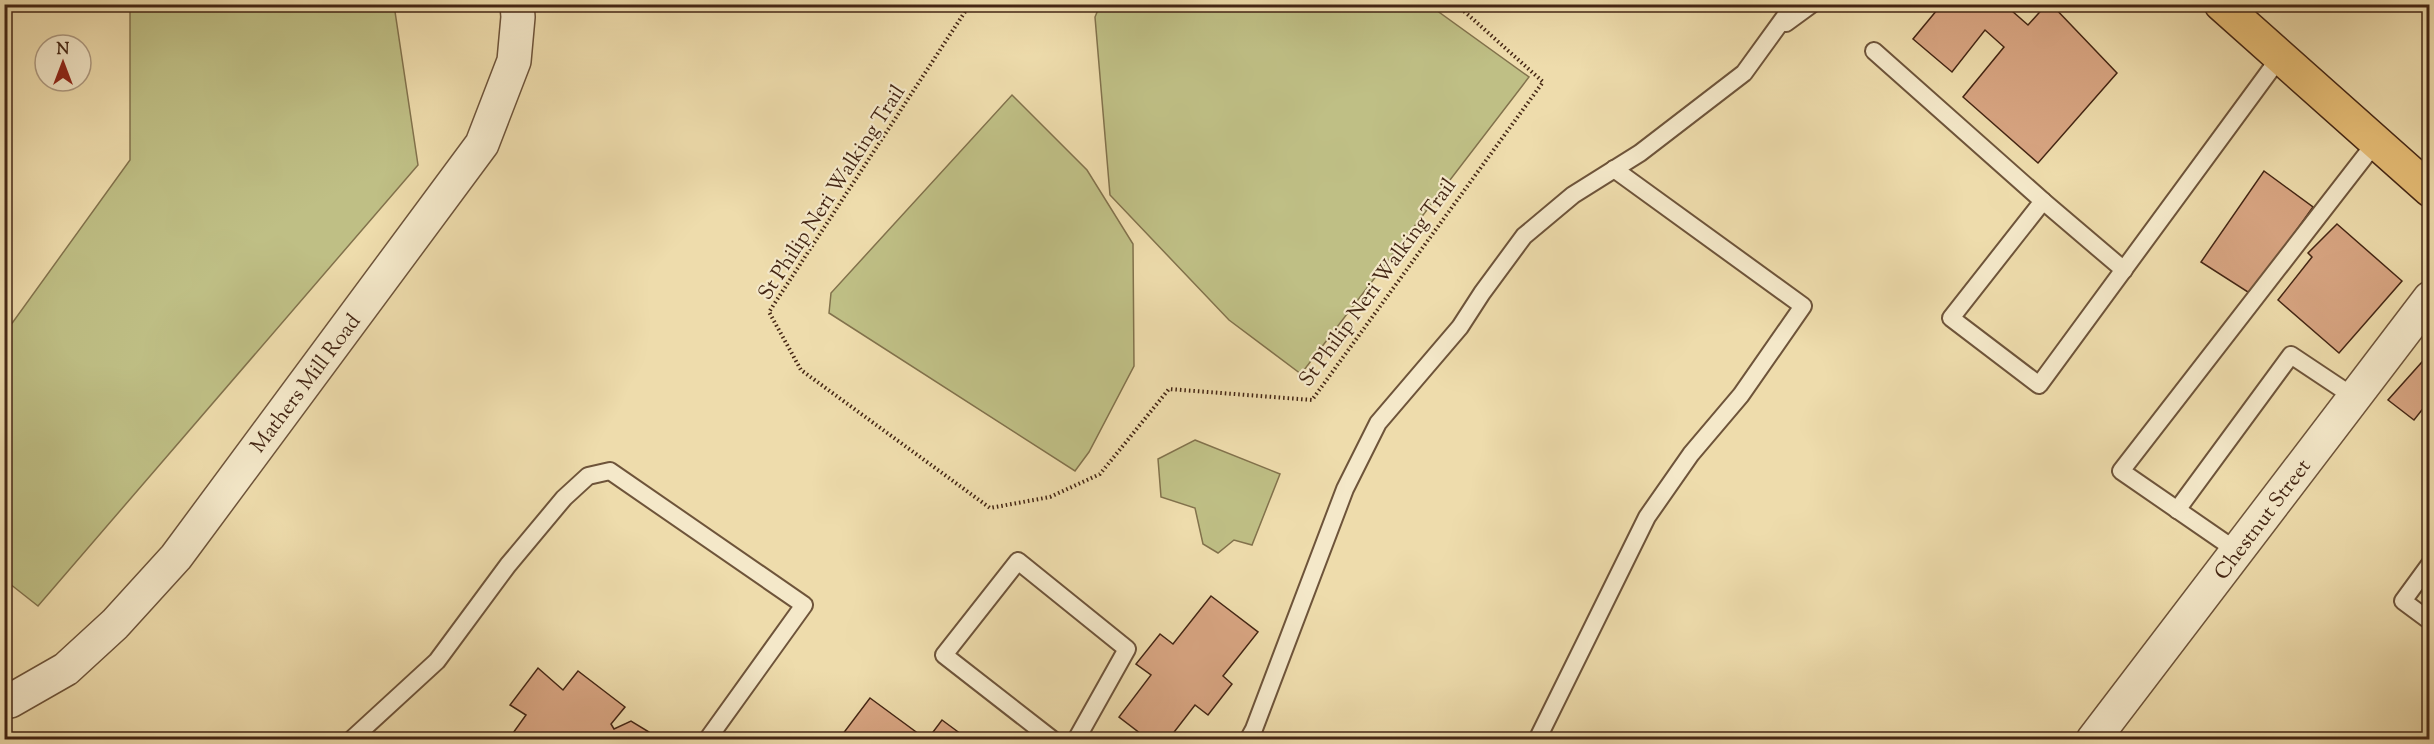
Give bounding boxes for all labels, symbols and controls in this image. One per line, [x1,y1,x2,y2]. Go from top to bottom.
north arrow [33,33,93,93]
text: N [57,39,70,62]
street label: St Philip Neri Walking Trail [752,79,914,307]
street label: St Philip Neri Walking Trail [1293,173,1465,394]
street label: Mathers Mill Road [244,308,369,460]
street label: Chestnut Street [2208,453,2319,587]

